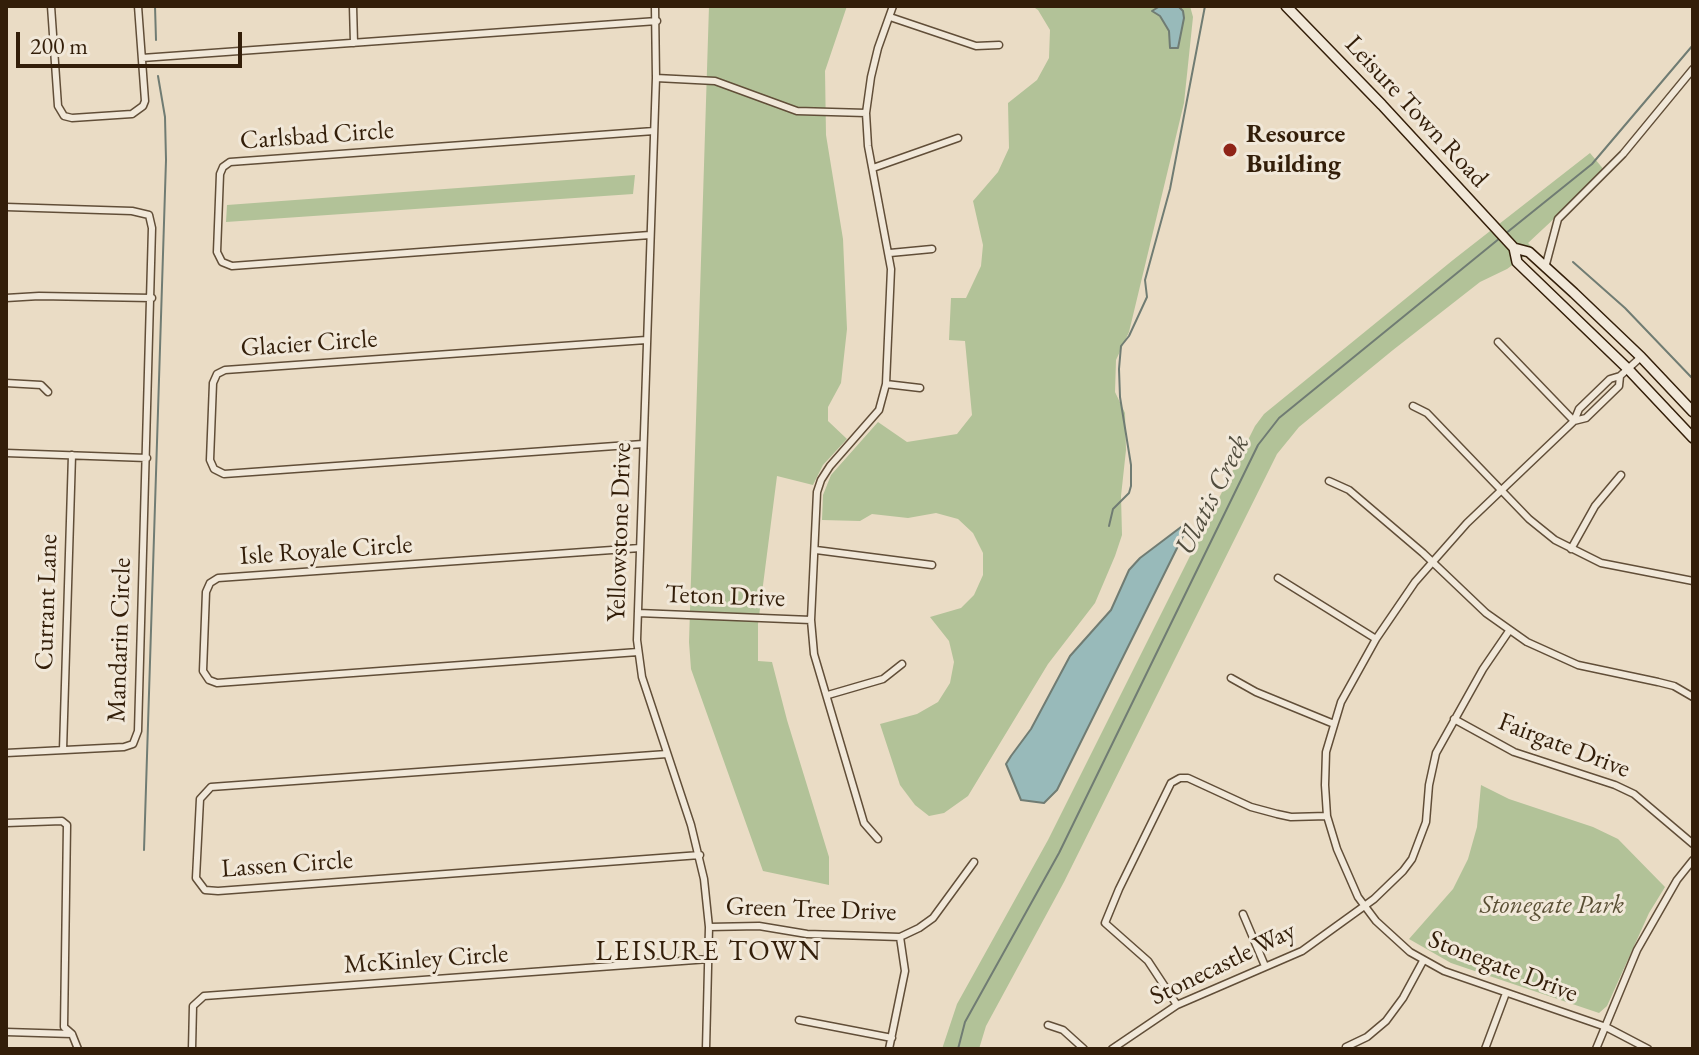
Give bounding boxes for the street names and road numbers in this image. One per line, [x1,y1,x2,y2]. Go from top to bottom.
street label: Leisure Town Road [1338,30,1494,194]
street label: Carlsbad Circle [239,115,395,157]
street label: Glacier Circle [240,324,378,364]
street label: Yellowstone Drive [601,442,639,622]
street label: Isle Royale Circle [239,529,413,573]
street label: Currant Lane [29,533,65,671]
street label: Mandarin Circle [102,557,138,723]
street label: Teton Drive [664,579,786,615]
street label: Fairgate Drive [1494,707,1634,785]
street label: Lassen Circle [220,845,354,885]
street label: Green Tree Drive [725,891,897,929]
street label: Stonecastle Way [1145,915,1301,1013]
street label: Stonegate Drive [1424,924,1582,1010]
street label: McKinley Circle [343,939,509,981]

